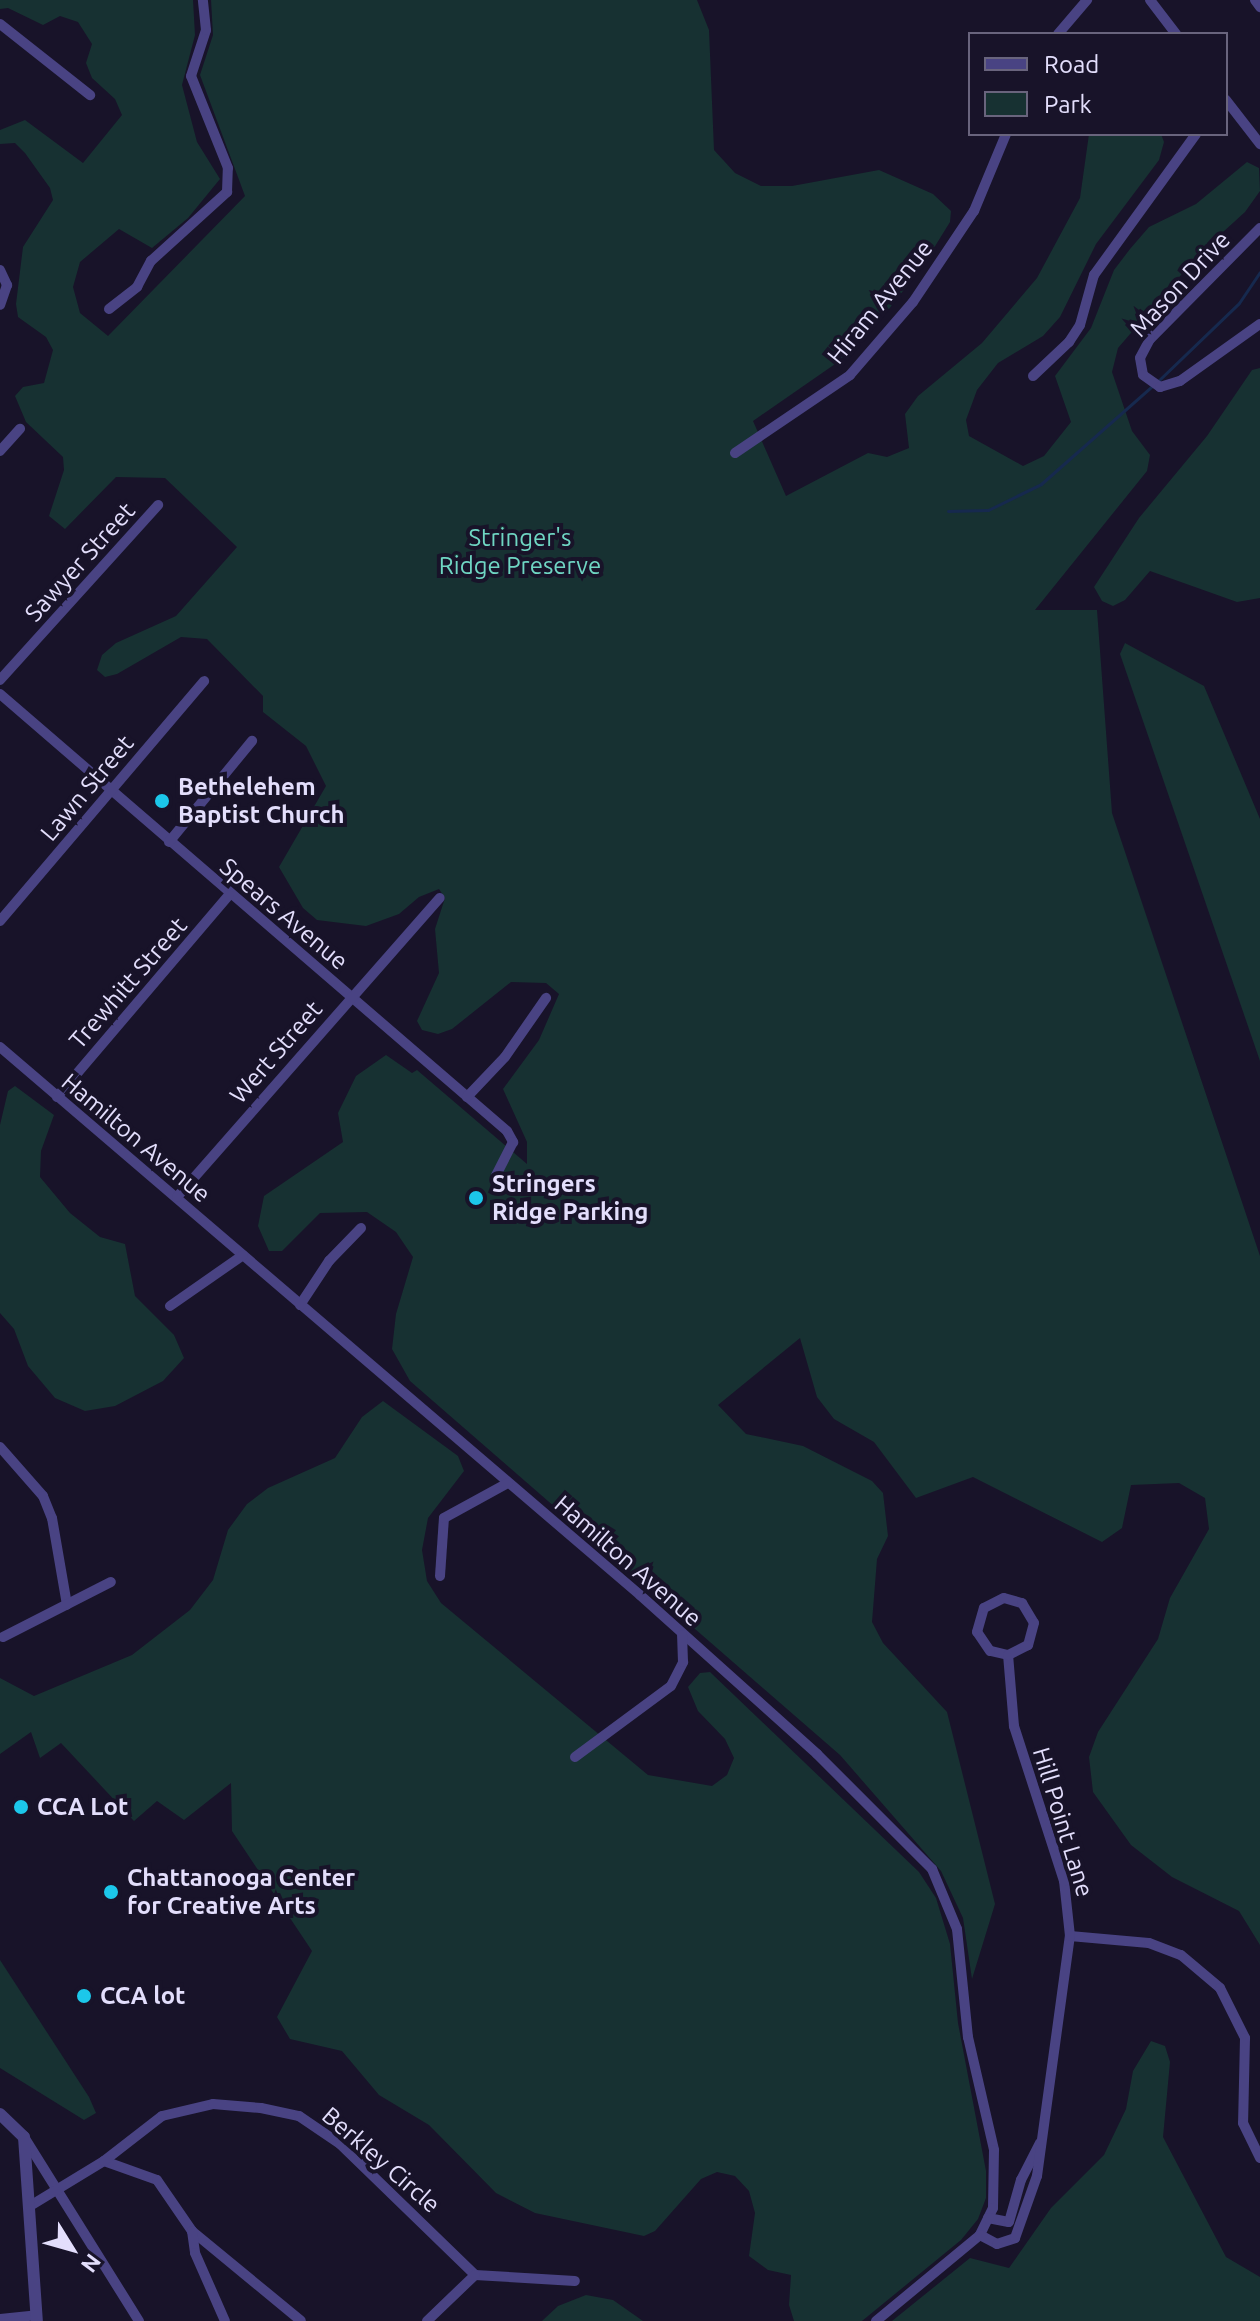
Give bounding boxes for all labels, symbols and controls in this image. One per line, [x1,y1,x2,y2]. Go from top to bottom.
legend [968,32,1228,136]
text: Road [1044,51,1099,78]
text: Park [1044,91,1092,118]
street label: Mason Drive [1124,225,1236,343]
street label: Hiram Avenue [821,234,939,370]
street label: Sawyer Street [19,497,141,627]
park label: Stringer's Ridge Preserve [439,524,601,580]
street label: Lawn Street [34,729,140,847]
place label: Bethelehem Baptist Church [178,773,345,829]
marker: Bethelehem Baptist Church [153,792,171,810]
street label: Spears Avenue [214,852,354,976]
street label: Trewhitt Street [63,912,193,1054]
street label: Wert Street [224,995,328,1109]
street label: Hamilton Avenue [56,1067,216,1209]
place label: Stringers Ridge Parking [492,1170,648,1226]
marker: Stringers Ridge Parking [467,1189,485,1207]
street label: Hamilton Avenue [549,1489,707,1633]
street label: Hill Point Lane [1027,1744,1099,1900]
place label: CCA Lot [37,1793,128,1821]
marker: CCA Lot [12,1798,30,1816]
place label: Chattanooga Center for Creative Arts [127,1864,355,1920]
marker: Chattanooga Center for Creative Arts [102,1883,120,1901]
place label: CCA lot [100,1982,185,2010]
marker: CCA lot [75,1987,93,2005]
street label: Berkley Circle [316,2101,446,2219]
north arrow [32,2209,112,2289]
text: N [77,2250,106,2278]

